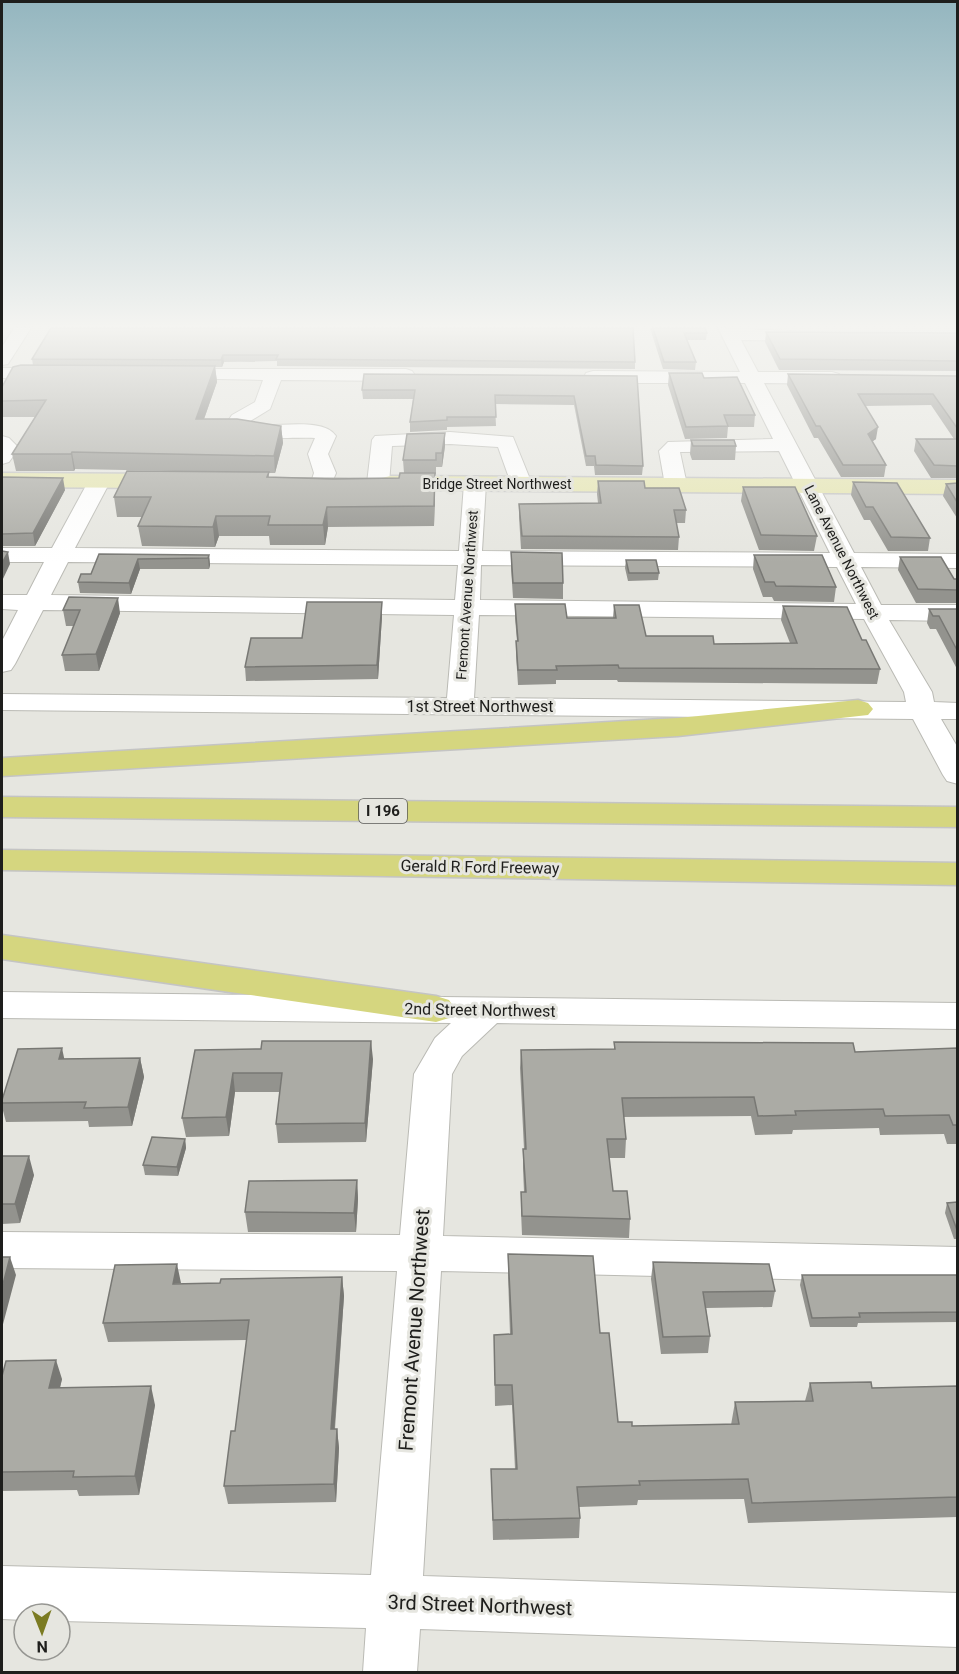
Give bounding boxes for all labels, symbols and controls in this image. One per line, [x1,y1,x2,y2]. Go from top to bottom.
street label: Bridge Street Northwest [422,476,572,492]
street label: Lane Avenue Northwest [801,482,883,622]
street label: Fremont Avenue Northwest [453,509,481,680]
street label: 1st Street Northwest [406,697,554,716]
road number: I 196 [359,799,407,823]
street label: Gerald R Ford Freeway [400,856,560,878]
street label: 2nd Street Northwest [404,999,556,1021]
street label: Fremont Avenue Northwest [394,1208,434,1452]
street label: 3rd Street Northwest [387,1590,573,1620]
north arrow [12,1602,72,1662]
text: N [36,1637,48,1656]

